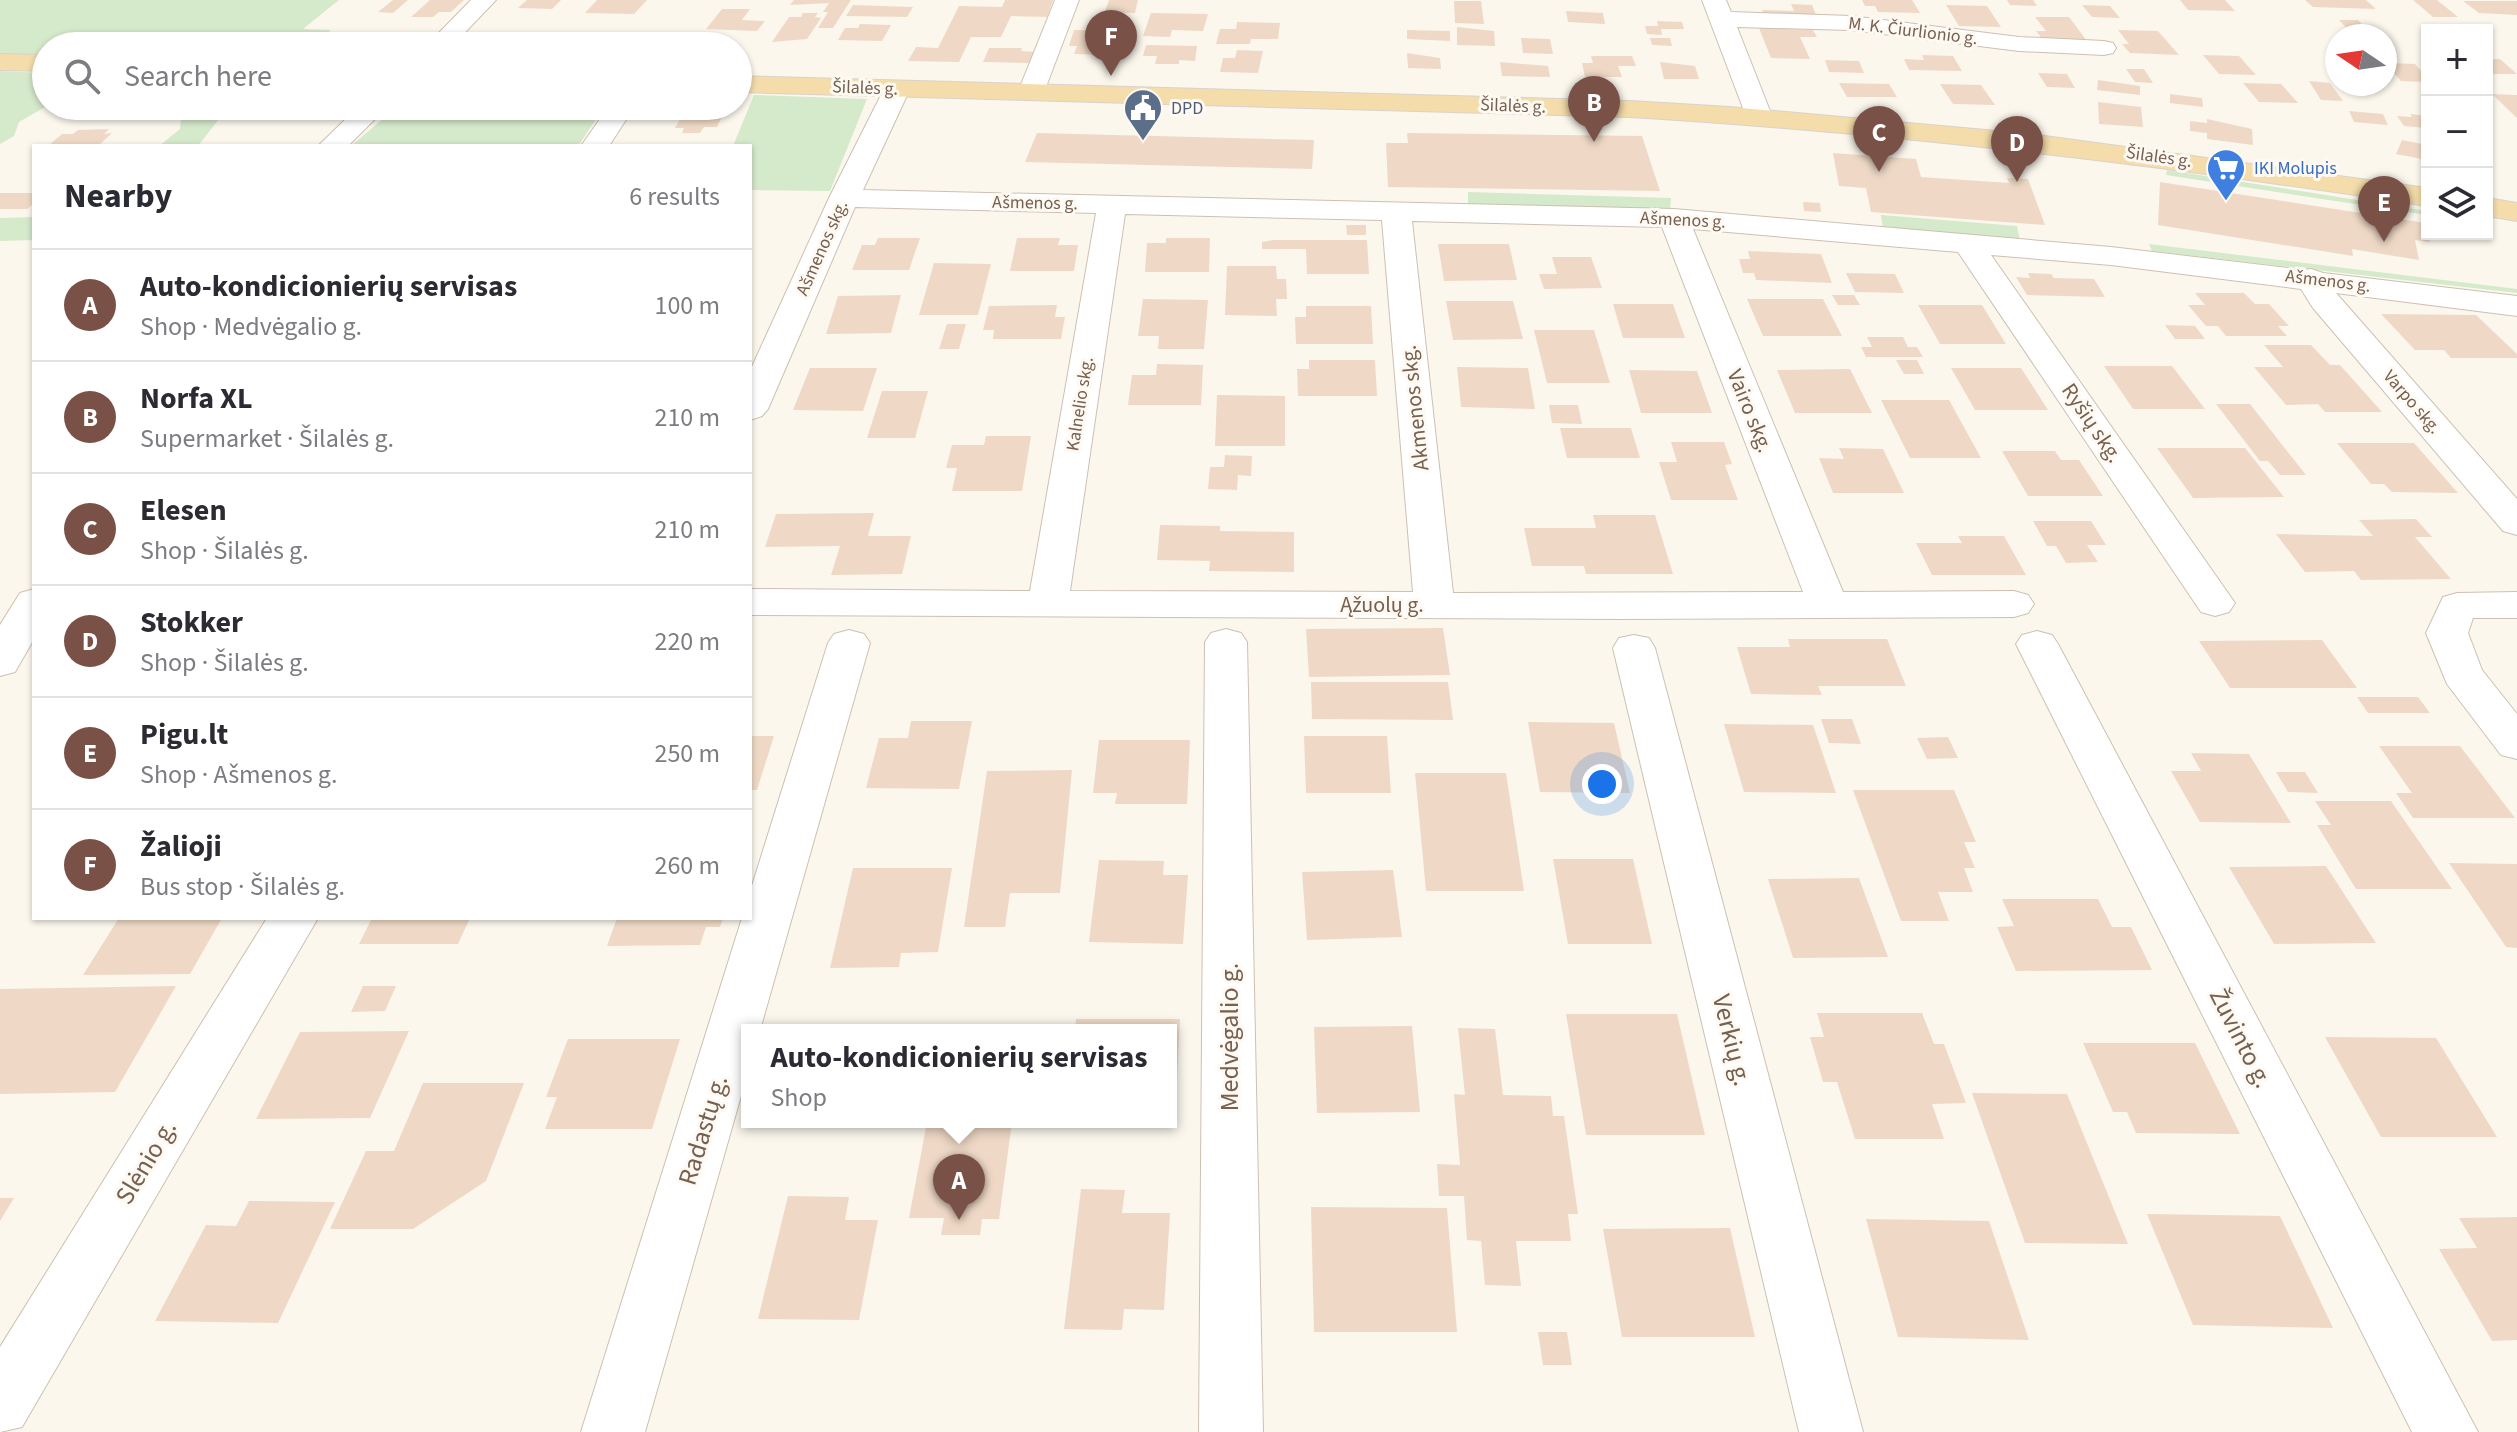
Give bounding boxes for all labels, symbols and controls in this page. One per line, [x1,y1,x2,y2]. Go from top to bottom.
pin: F [1085,10,1137,76]
street label: M. K. Čiurlionio g. [1847,11,1979,51]
north arrow [2325,24,2397,96]
map controls [2421,24,2493,240]
button: + [2421,24,2493,96]
search box [32,32,752,120]
icon: search [60,54,104,98]
text: Search here [124,55,272,98]
street label: Šilalės g. [832,74,898,102]
pin: B [1568,76,1620,142]
public building icon: DPD [1122,87,1164,142]
street label: Šilalės g. [1480,92,1546,120]
place label: DPD [1171,96,1203,121]
button: − [2421,96,2493,168]
pin: C [1853,106,1905,172]
pin: D [1991,116,2043,182]
street label: Šilalės g. [2125,140,2193,174]
supermarket icon: IKI Molupis [2205,147,2247,202]
place label: IKI Molupis [2254,156,2337,181]
button: layers [2421,168,2493,240]
text: Nearby [64,172,172,221]
pin: E [2358,176,2410,242]
text: 6 results [629,178,720,215]
street label: Ašmenos g. [992,190,1078,216]
street label: Ašmenos skg. [790,196,854,300]
street label: Ašmenos g. [1639,205,1727,235]
street label: Ašmenos g. [2284,263,2372,299]
text: Auto-kondicionierių servisas [140,265,517,308]
text: A [83,287,97,324]
text: 100 m [654,287,720,324]
text: Shop · Medvėgalio g. [140,308,362,345]
street label: Akmenos skg. [1393,344,1437,472]
street label: Kalnelio skg. [1060,355,1100,453]
street label: Vairo skg. [1719,364,1781,458]
street label: Varpo skg. [2377,365,2447,439]
text: Norfa XL [140,377,253,420]
street label: Ryšių skg. [2054,377,2130,469]
text: B [82,399,98,436]
text: 210 m [654,399,720,436]
text: Supermarket · Šilalės g. [140,420,394,457]
text: Elesen [140,489,227,532]
text: C [82,511,98,548]
text: 210 m [654,511,720,548]
text: Shop · Šilalės g. [140,532,309,569]
street label: Ąžuolų g. [1340,589,1424,621]
text: Stokker [140,601,243,644]
text: D [82,623,98,660]
text: 220 m [654,623,720,660]
text: Shop · Šilalės g. [140,644,309,681]
text: Pigu.lt [140,713,228,756]
text: E [83,735,97,772]
text: 250 m [654,735,720,772]
text: Shop · Ašmenos g. [140,756,337,793]
your location [1582,764,1622,804]
text: Žalioji [140,825,222,868]
text: F [83,847,97,884]
text: 260 m [654,847,720,884]
text: Bus stop · Šilalės g. [140,868,345,905]
street label: Medvėgalio g. [1211,963,1248,1111]
street label: Žuvinto g. [2200,982,2282,1094]
street label: Verkių g. [1703,990,1761,1090]
popup [741,1024,1177,1128]
text: Auto-kondicionierių servisas [770,1036,1148,1079]
street label: Radastų g. [669,1070,737,1190]
text: Shop [770,1079,827,1116]
street label: Slėnio g. [106,1113,186,1211]
pin: A [933,1154,985,1220]

